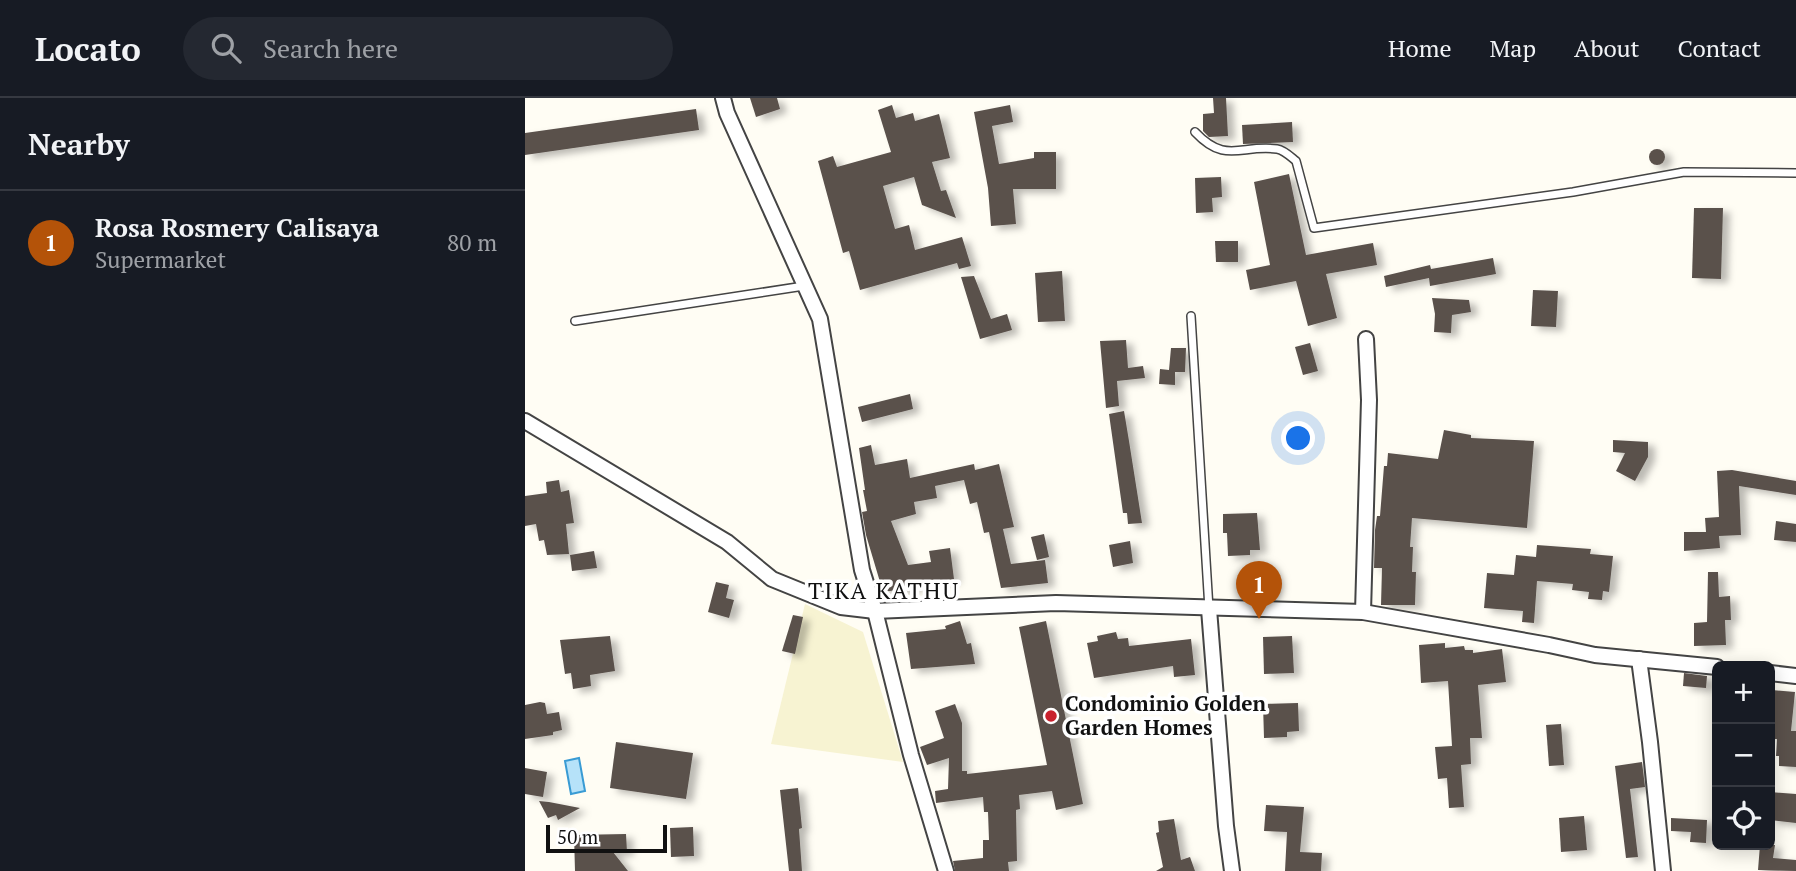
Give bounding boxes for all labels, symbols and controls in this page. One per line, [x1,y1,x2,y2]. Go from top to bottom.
search box [183,17,673,80]
text: Locato [35,27,141,70]
icon: search [207,29,245,67]
text: Search here [263,31,398,65]
text: Home [1388,32,1452,64]
text: Map [1490,32,1536,64]
text: About [1574,32,1640,64]
text: Contact [1678,32,1761,64]
text: Nearby [28,124,130,164]
text: Rosa Rosmery Calisaya [95,210,379,244]
text: 1 [45,227,58,258]
text: 80 m [447,227,497,258]
text: Supermarket [95,244,226,275]
your location [1281,421,1315,455]
pin: 1 [1236,561,1282,619]
district label: TIKA KATHU [808,575,960,606]
map controls [1712,661,1775,850]
button: + [1712,661,1775,724]
place label: Condominio Golden Garden Homes [1065,689,1267,741]
marker: Condominio Golden Garden Homes [1043,708,1059,724]
button: − [1712,724,1775,787]
button: locate [1712,787,1775,850]
scale bar [546,822,667,854]
text: 50 m [557,824,598,849]

